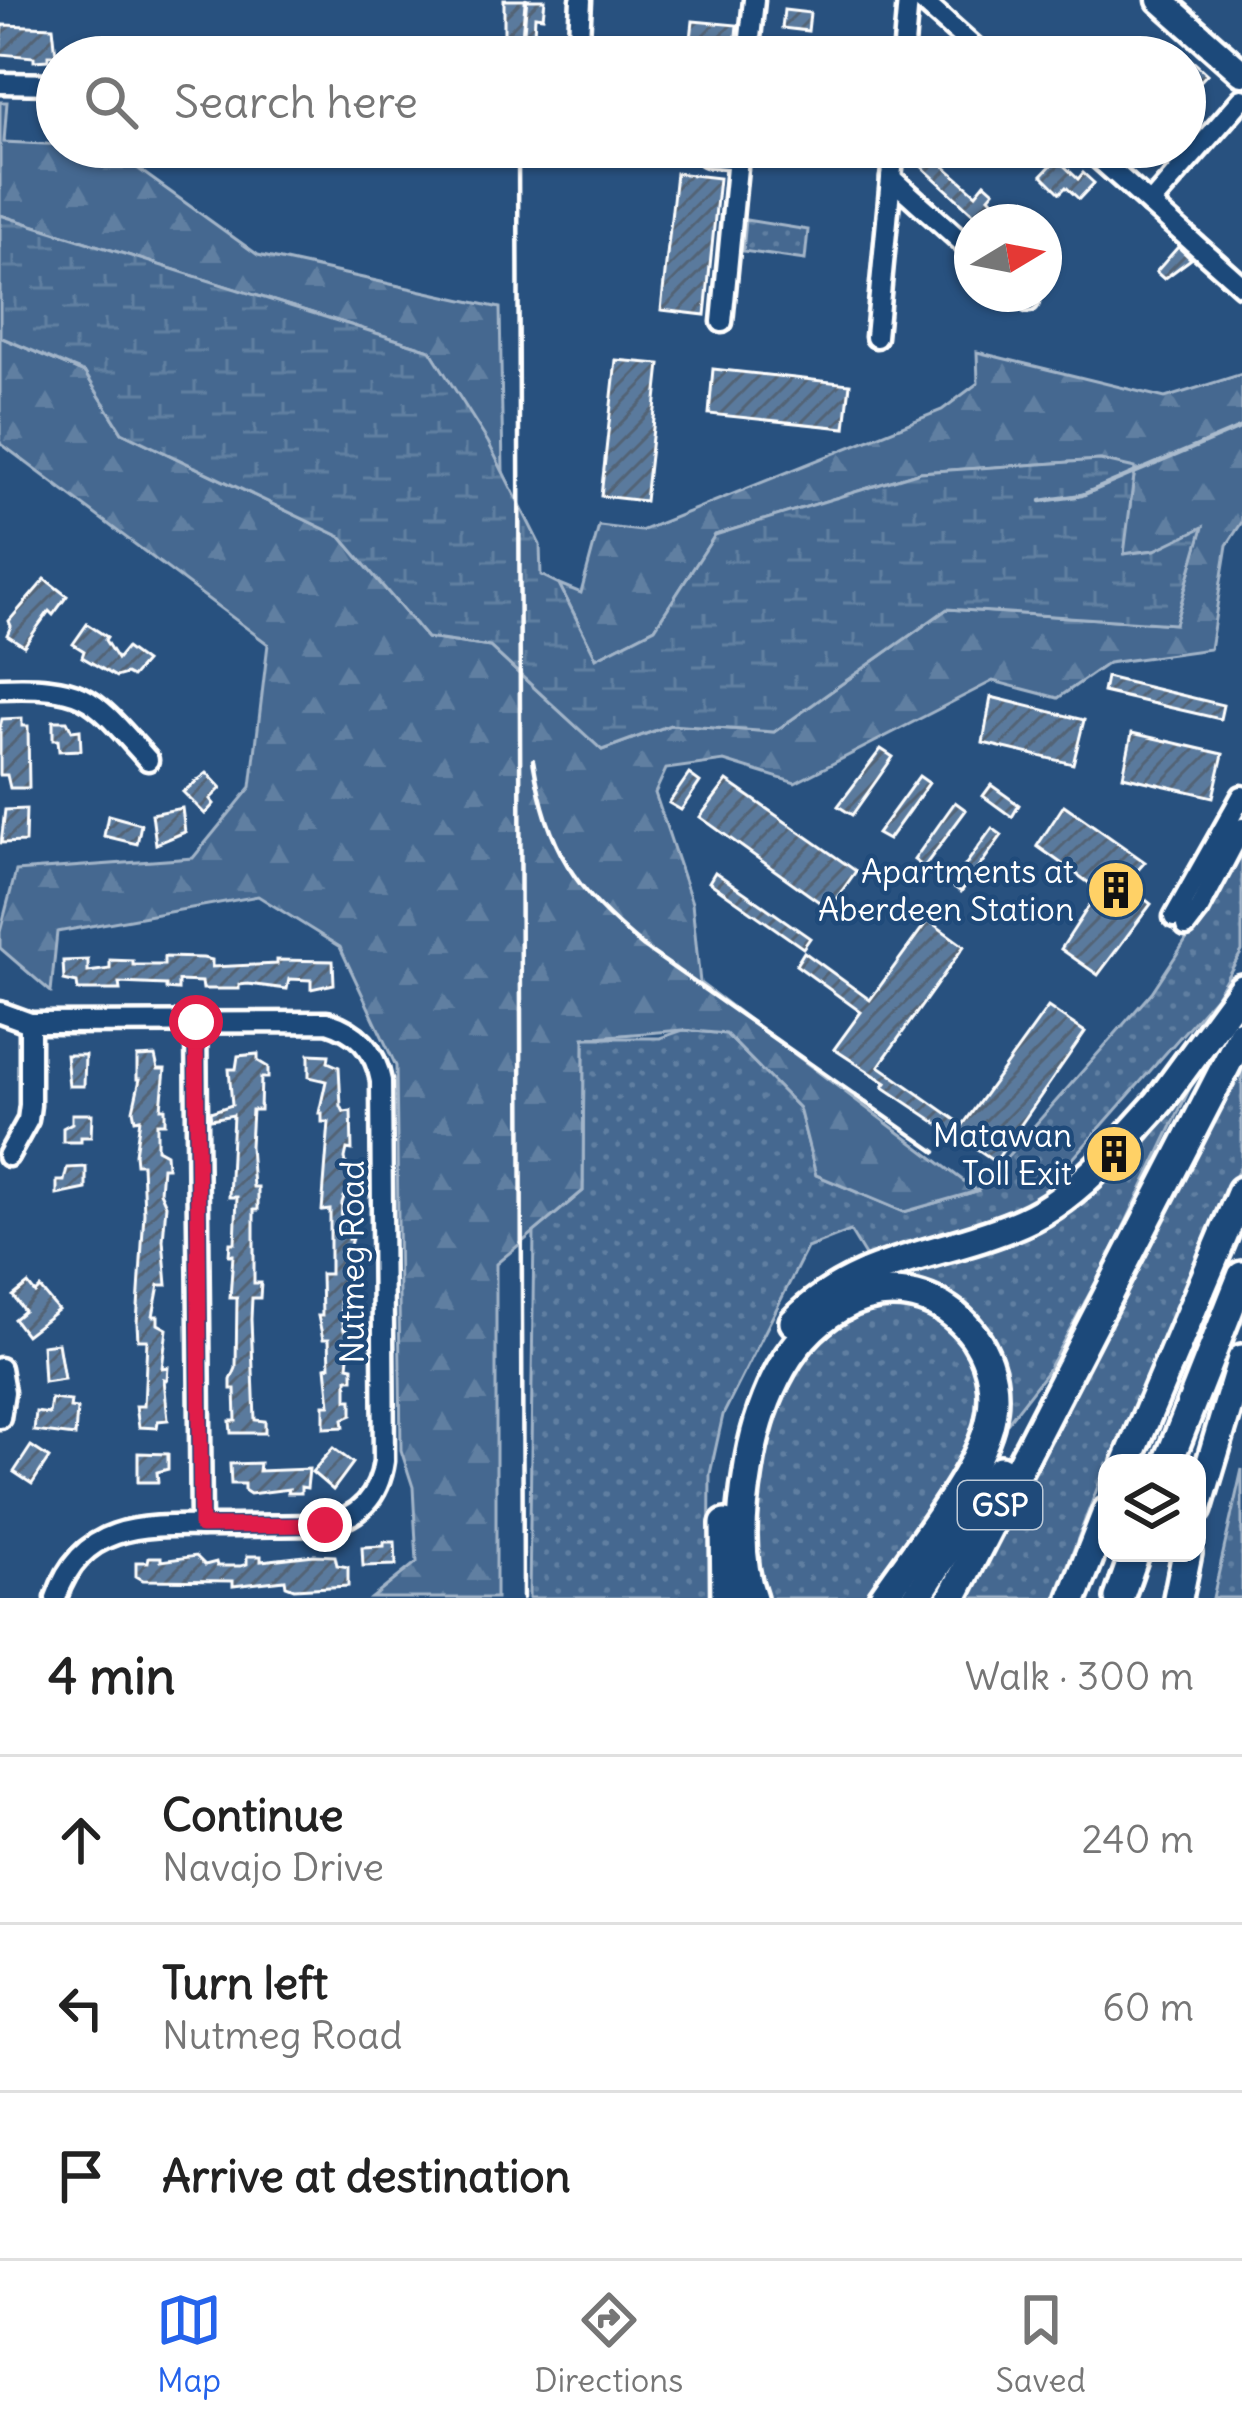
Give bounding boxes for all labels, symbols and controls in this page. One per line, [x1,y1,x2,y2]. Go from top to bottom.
search box [36,36,1206,168]
icon: search [78,69,144,135]
text: Search here [174,74,418,130]
north arrow [954,204,1062,312]
place label: Apartments at Aberdeen Station [818,850,1074,930]
building icon: Apartments at Aberdeen Station [1085,859,1147,921]
route start [169,995,223,1049]
place label: Matawan Toll Exit [933,1114,1072,1194]
building icon: Matawan Toll Exit [1083,1123,1145,1185]
street label: Nutmeg Road [331,1160,373,1364]
map controls [1098,1454,1206,1562]
button: layers [1098,1454,1206,1562]
road number: GSP [958,1481,1042,1529]
route end [298,1498,352,1552]
text: 4 min [48,1644,175,1708]
text: Walk · 300 m [965,1652,1194,1701]
text: Continue [162,1787,344,1843]
icon: ahead [48,1807,114,1873]
text: 240 m [1082,1815,1194,1864]
text: Navajo Drive [162,1843,384,1892]
text: Turn left [162,1955,328,2011]
icon: left [48,1975,114,2041]
text: 60 m [1102,1983,1194,2032]
text: Nutmeg Road [162,2011,402,2060]
icon: arrive [48,2143,114,2209]
text: Arrive at destination [162,2148,571,2204]
tab: Map [156,2287,222,2401]
tab: Directions [534,2287,683,2401]
tab: Saved [996,2287,1086,2401]

